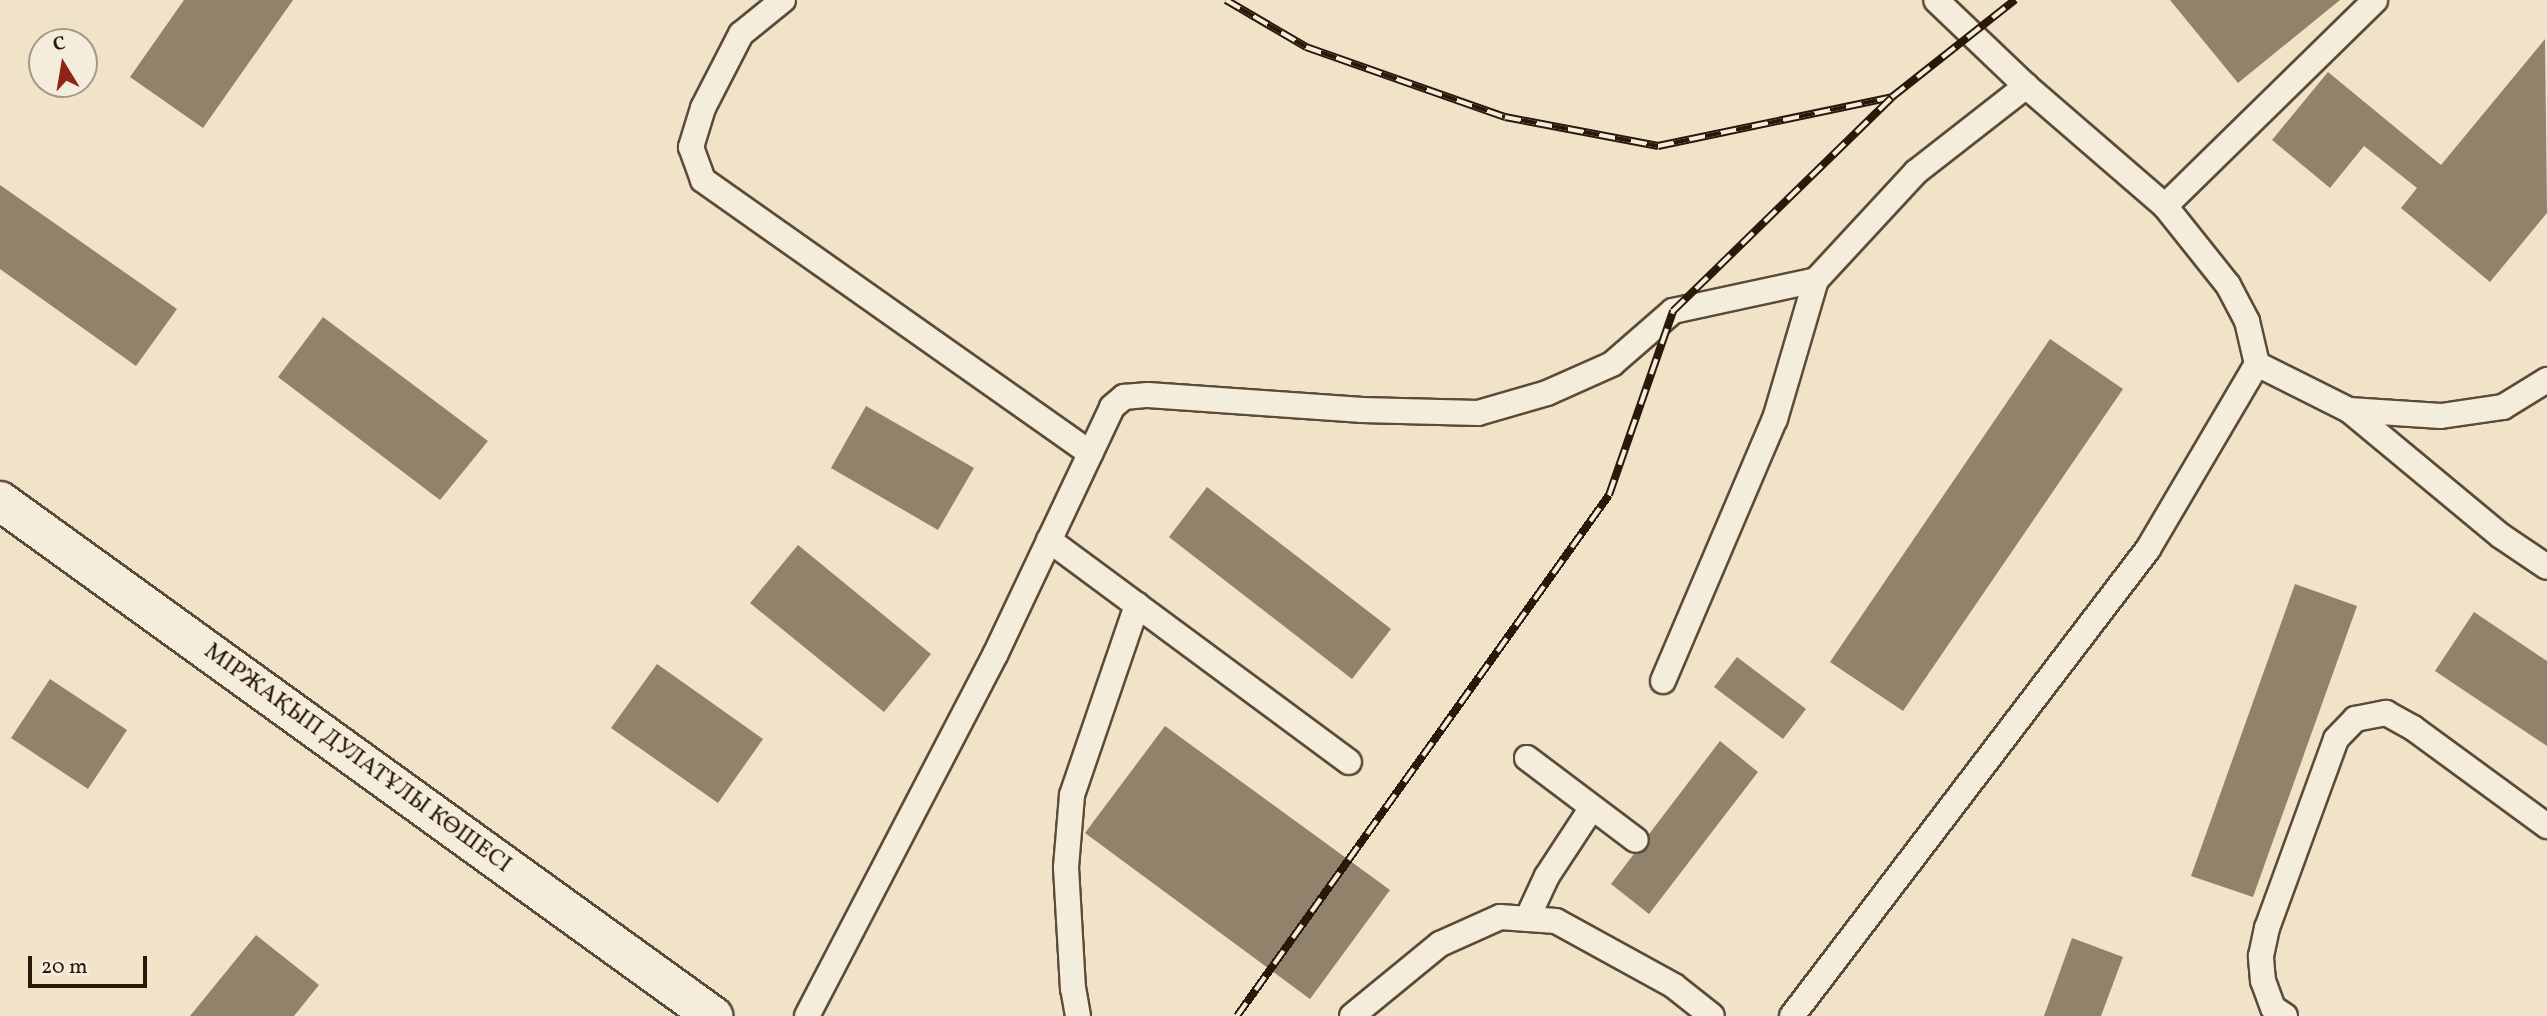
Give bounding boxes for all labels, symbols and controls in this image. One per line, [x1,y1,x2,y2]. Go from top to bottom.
north arrow [28,28,98,98]
text: С [51,30,68,58]
street label: МІРЖАҚЫП ДУЛАТҰЛЫ КӨШЕСІ [198,638,516,880]
scale bar [32,942,150,986]
text: 20 m [41,953,87,982]

